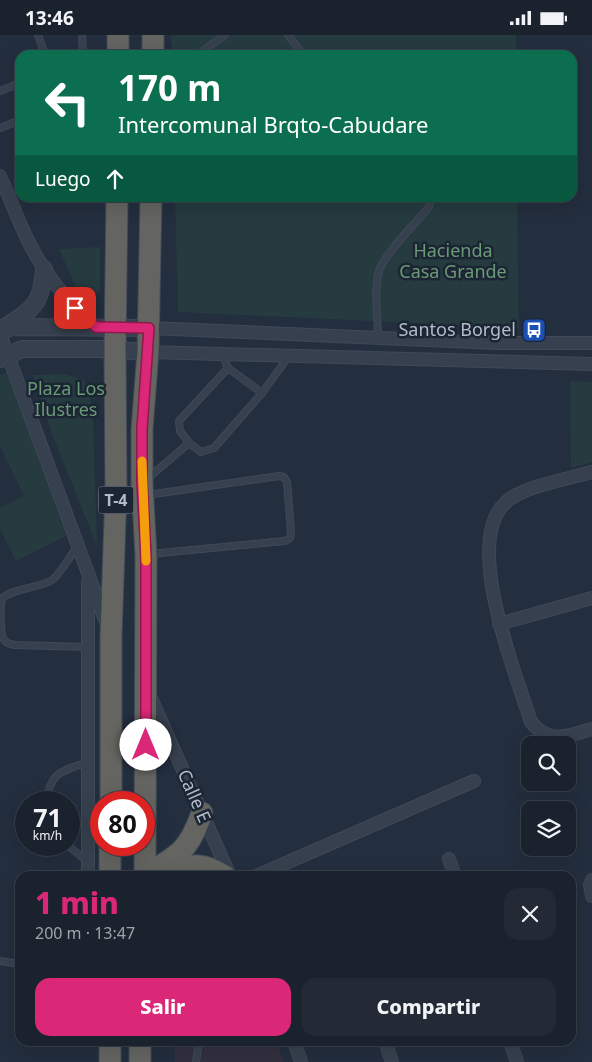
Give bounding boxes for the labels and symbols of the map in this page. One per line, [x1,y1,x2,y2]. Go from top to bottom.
park label: Hacienda Casa Grande [399,238,507,283]
pin [54,287,96,329]
place label: Santos Borgel [398,317,516,341]
bus stop icon: Santos Borgel [521,317,547,343]
park label: Plaza Los Ilustres [27,376,105,421]
road number: T-4 [98,487,134,513]
position arrow [119,718,171,770]
street label: Calle E [173,765,217,826]
speed limit sign: 80 [90,791,155,856]

